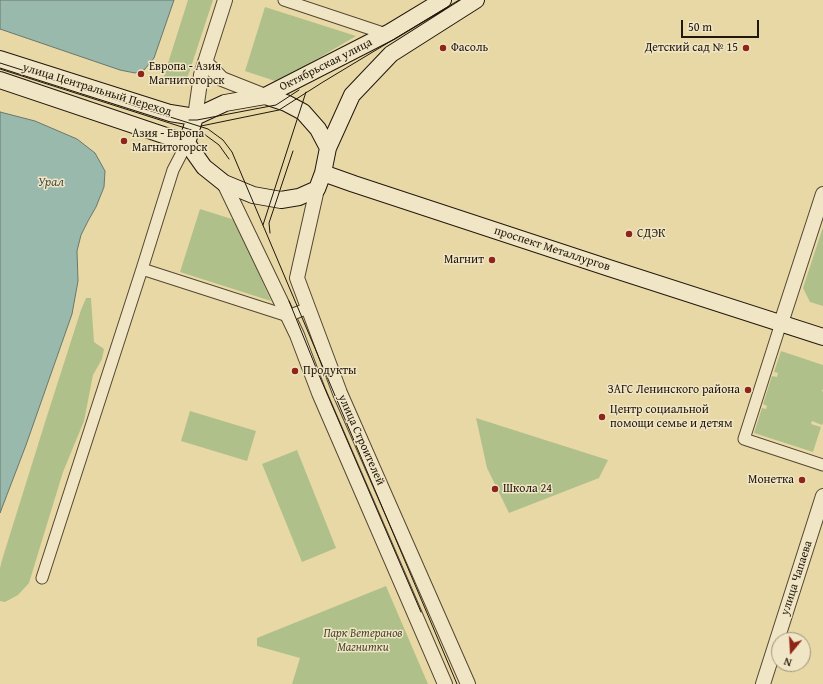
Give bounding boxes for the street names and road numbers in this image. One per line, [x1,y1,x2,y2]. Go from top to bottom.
street label: Октябрьская улица [277,35,375,95]
street label: улица Центральный Переход [21,60,173,120]
street label: проспект Металлургов [492,223,612,275]
street label: улица Строителей [335,392,387,488]
street label: улица Чапаева [778,539,816,617]

